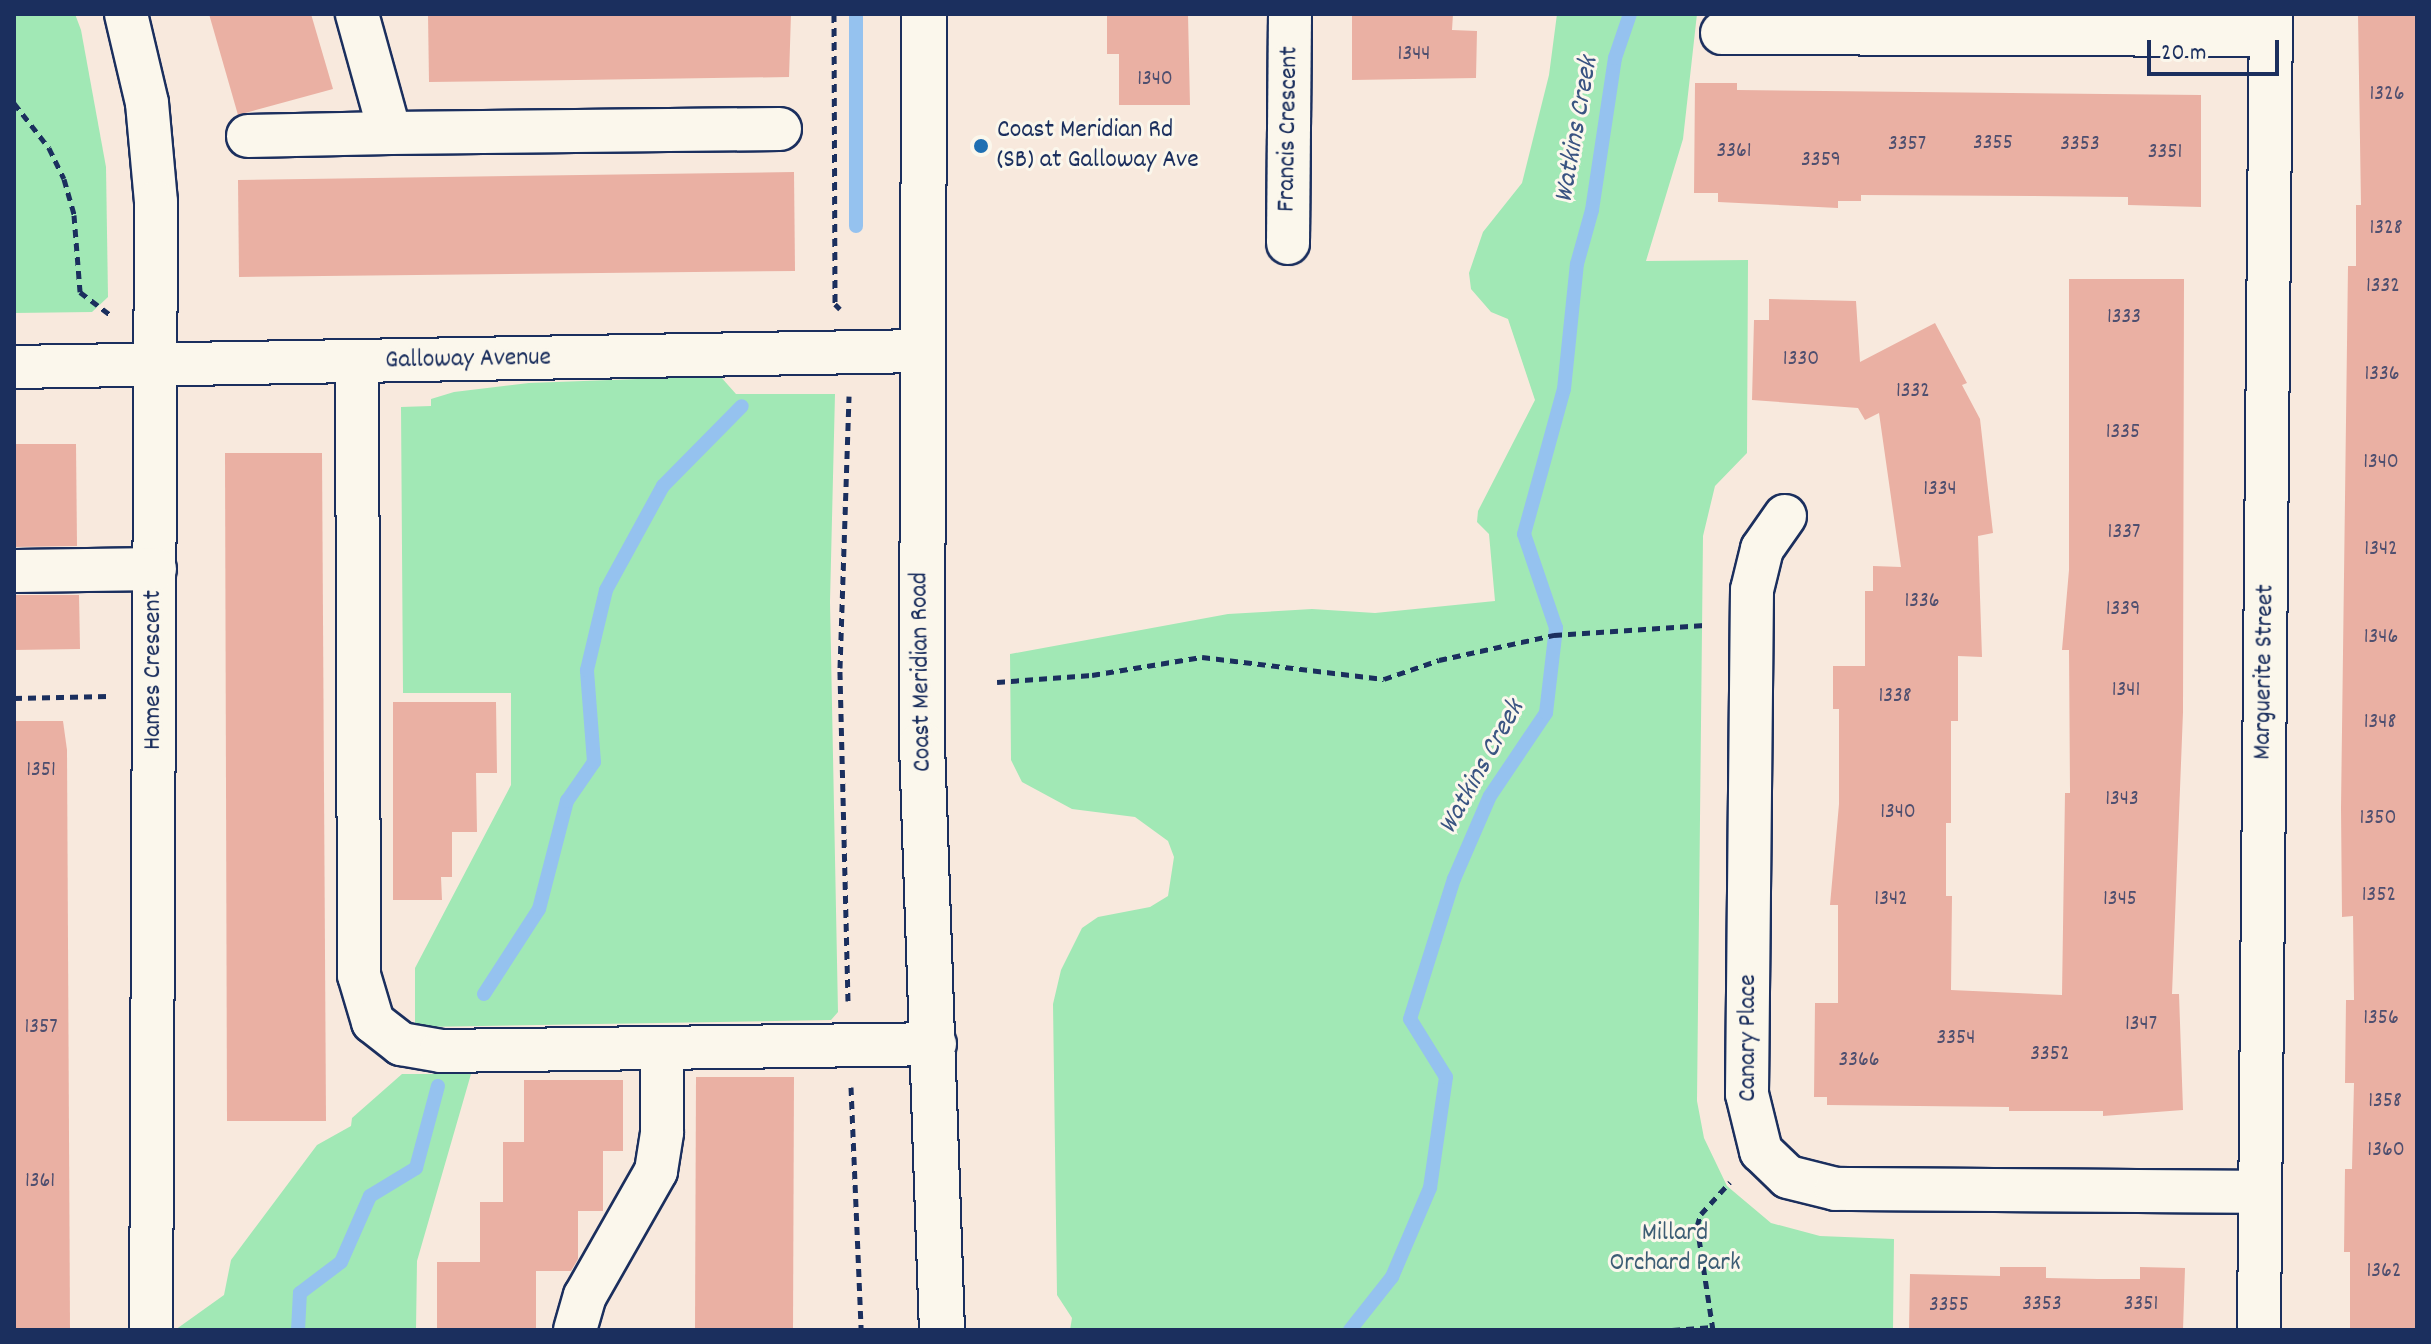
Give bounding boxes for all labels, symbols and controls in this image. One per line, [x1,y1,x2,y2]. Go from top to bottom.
scale bar [2151,24,2283,74]
text: 20 m [2161,37,2207,71]
house number: 1344 [1398,42,1430,68]
street label: Francis Crescent [1272,46,1306,212]
water label: Watkins Creek [1549,54,1607,206]
house number: 1340 [1137,67,1173,93]
house number: 1326 [2370,82,2404,108]
place label: Coast Meridian Rd (SB) at Galloway Ave [997,115,1199,176]
house number: 3355 [1973,131,2013,157]
house number: 3357 [1888,132,1926,158]
house number: 3353 [2060,132,2100,158]
marker: Coast Meridian Rd (SB) at Galloway Ave [972,137,990,155]
house number: 3361 [1716,139,1752,165]
house number: 3351 [2148,140,2182,166]
house number: 3359 [1801,148,1841,174]
house number: 1328 [2369,216,2403,242]
house number: 1332 [2366,274,2400,300]
house number: 1333 [2107,305,2141,331]
street label: Galloway Avenue [385,343,551,377]
house number: 1330 [1783,347,1819,373]
house number: 1336 [2364,362,2400,388]
house number: 1332 [1896,379,1930,405]
house number: 1335 [2106,420,2140,446]
house number: 1340 [2363,450,2399,476]
house number: 1334 [1923,477,1957,503]
house number: 1337 [2108,520,2140,546]
house number: 1342 [2364,537,2398,563]
street label: Coast Meridian Road [905,572,939,772]
street label: Marguerite Street [2248,584,2282,760]
house number: 1336 [1904,589,1940,615]
street label: Hames Crescent [138,590,170,750]
house number: 1339 [2106,597,2140,623]
house number: 1346 [2364,625,2398,651]
house number: 1341 [2112,678,2140,704]
house number: 1338 [1878,684,1912,710]
water label: Watkins Creek [1433,695,1533,841]
house number: 1348 [2364,710,2396,736]
house number: 1351 [26,758,56,784]
house number: 1343 [2105,787,2139,813]
house number: 1340 [1880,800,1916,826]
house number: 1350 [2360,806,2396,832]
house number: 1352 [2362,883,2396,909]
house number: 1342 [1874,887,1908,913]
house number: 1345 [2103,887,2137,913]
street label: Canary Place [1733,974,1765,1102]
house number: 1356 [2363,1006,2399,1032]
house number: 1347 [2125,1012,2157,1038]
house number: 1357 [24,1015,58,1041]
house number: 3354 [1937,1026,1975,1052]
house number: 3352 [2030,1042,2070,1068]
house number: 3366 [1838,1048,1880,1074]
house number: 1358 [2368,1089,2402,1115]
house number: 1360 [2367,1138,2405,1164]
house number: 1361 [25,1169,55,1195]
park label: Millard Orchard Park [1609,1218,1741,1280]
house number: 1362 [2367,1259,2401,1285]
house number: 3353 [2022,1292,2062,1318]
house number: 3351 [2124,1292,2158,1318]
house number: 3355 [1929,1293,1969,1319]

